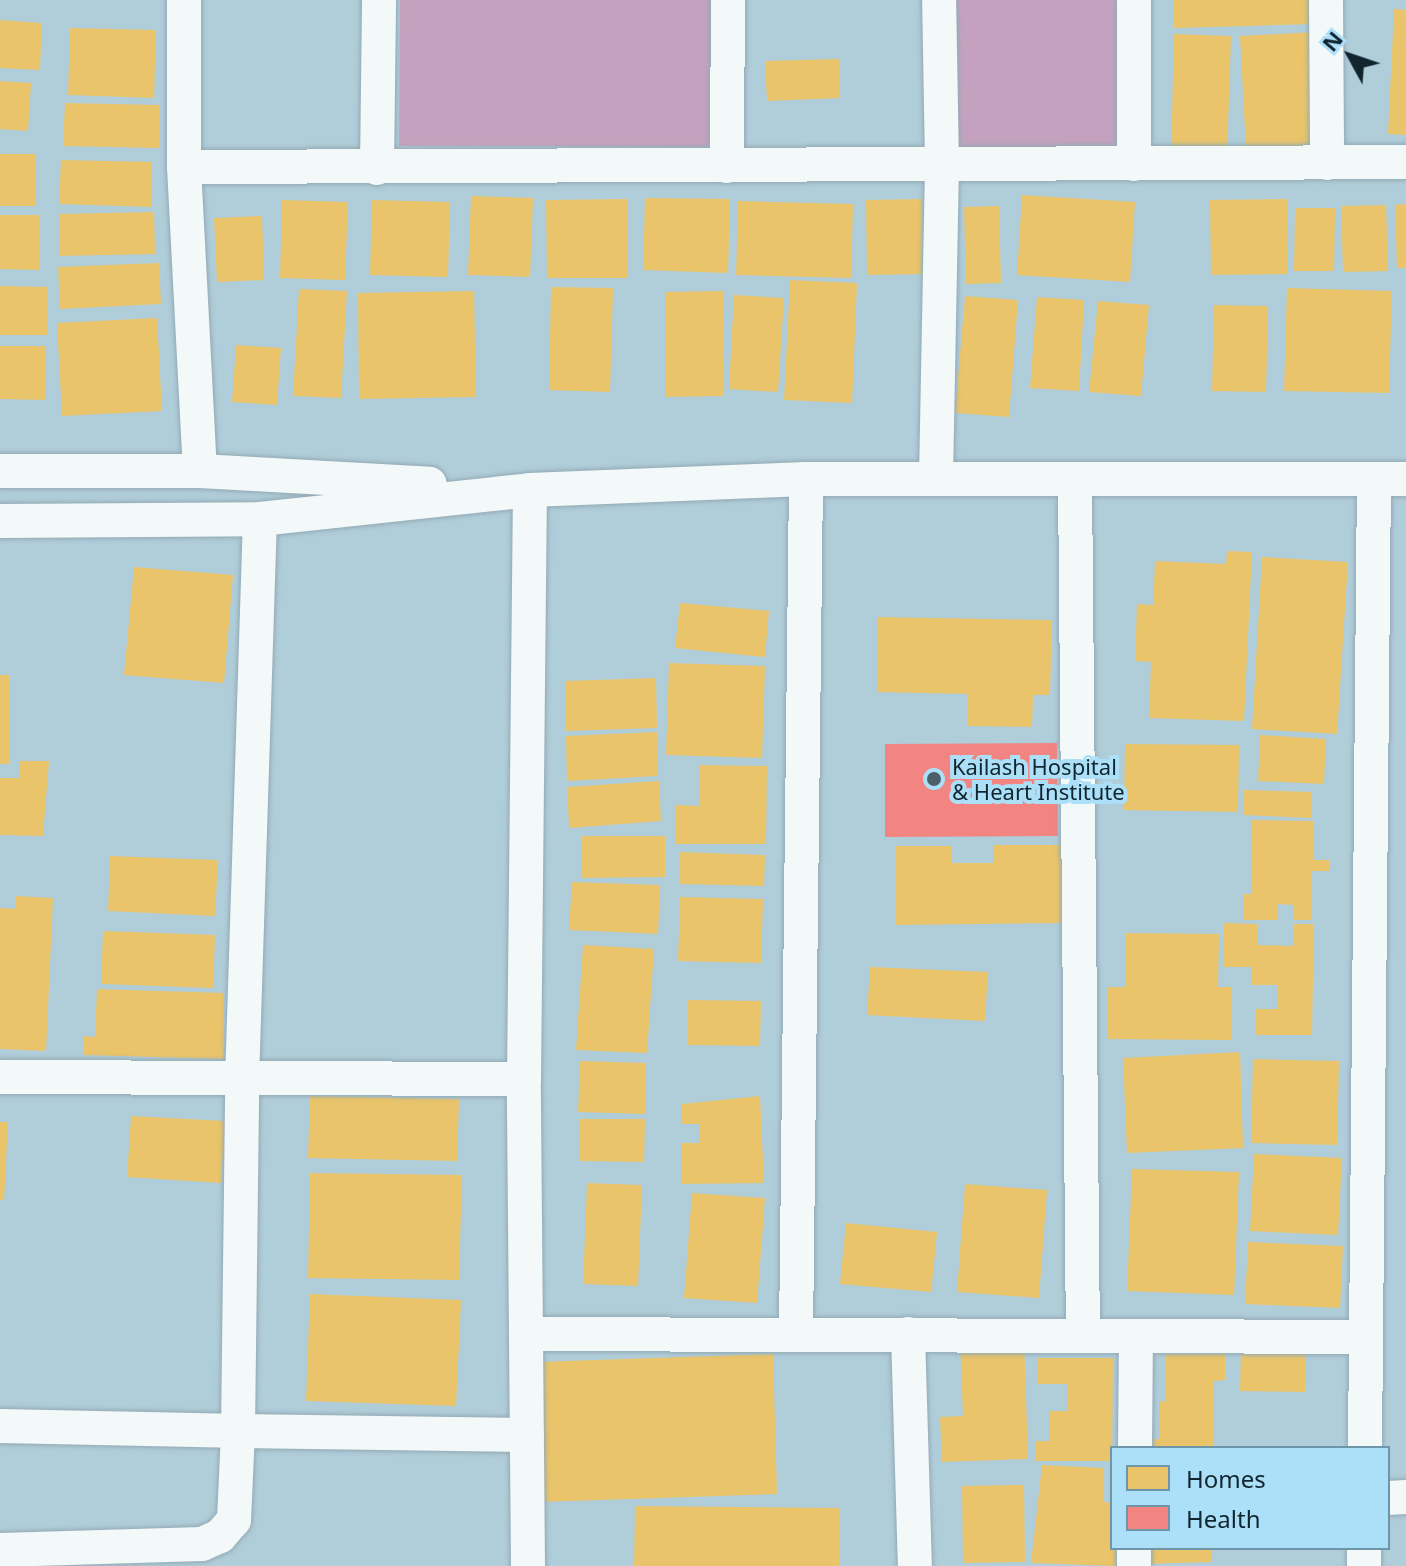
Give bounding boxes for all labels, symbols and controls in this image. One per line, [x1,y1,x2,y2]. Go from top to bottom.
north arrow [1310,16,1390,96]
text: N [1314,24,1349,57]
place label: Kailash Hospital & Heart Institute [952,753,1125,804]
marker: Kailash Hospital & Heart Institute [923,768,945,790]
legend [1110,1446,1390,1550]
text: Homes [1186,1462,1266,1495]
text: Health [1186,1502,1260,1535]

